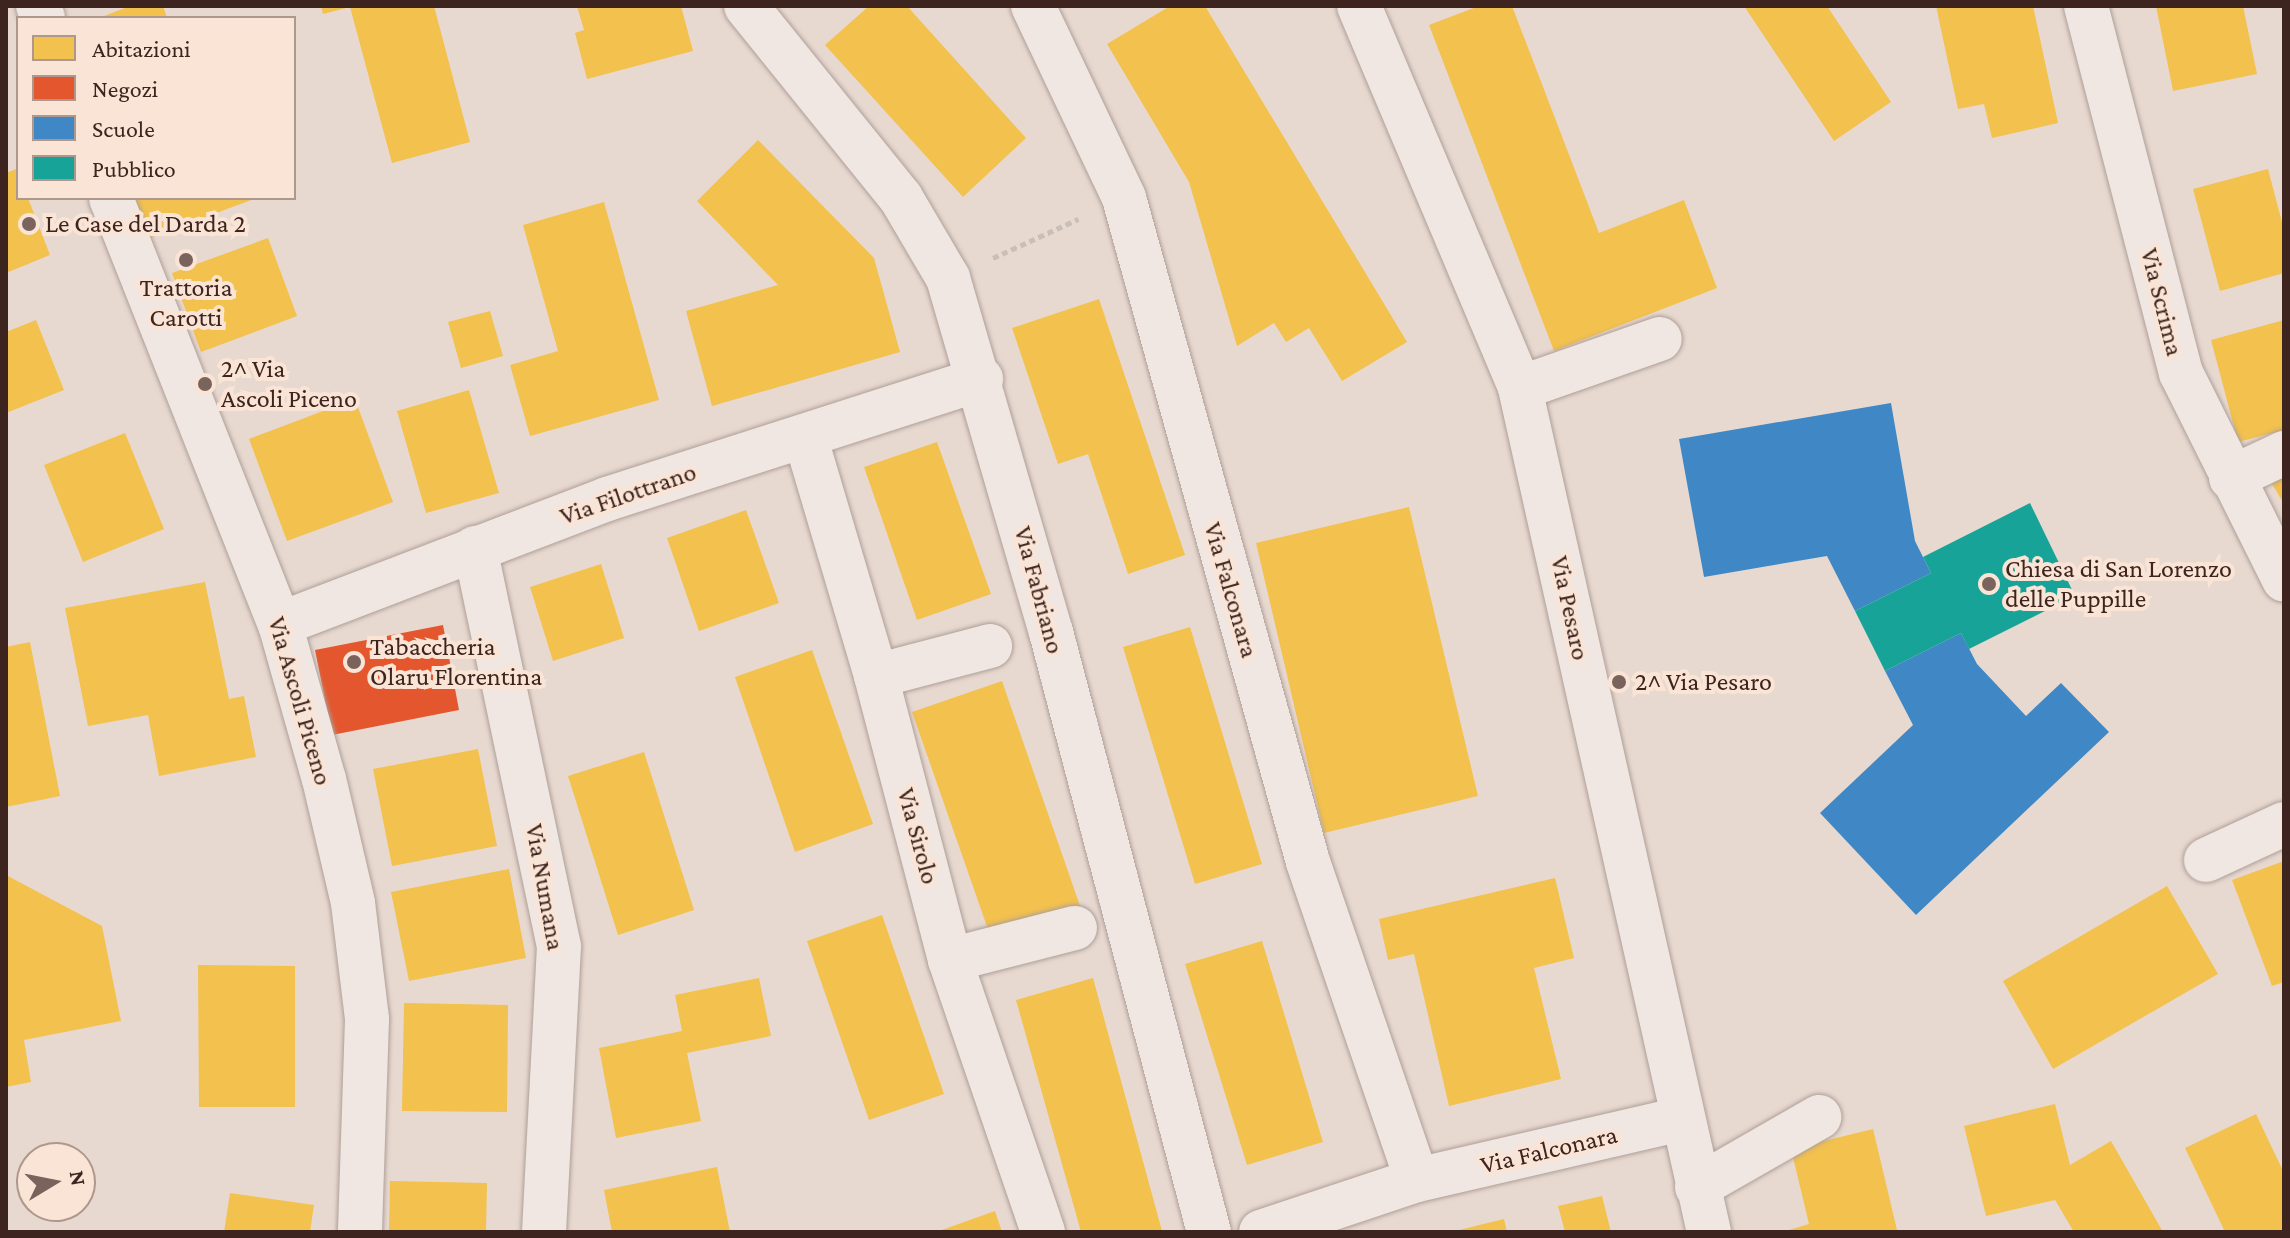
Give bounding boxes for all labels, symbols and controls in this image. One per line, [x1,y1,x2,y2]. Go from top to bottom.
legend [16,16,296,200]
text: Abitazioni [92,35,191,62]
text: Negozi [92,75,158,102]
text: Scuole [92,115,155,142]
text: Pubblico [92,155,176,182]
place label: Le Case del Darda 2 [45,208,246,240]
marker: Le Case del Darda 2 [20,215,38,233]
street label: Via Scrima [2134,245,2190,359]
marker: Trattoria Carotti [177,251,195,269]
place label: Trattoria Carotti [140,272,232,334]
place label: 2^ Via Ascoli Piceno [221,353,357,414]
marker: 2^ Via Ascoli Piceno [196,375,214,393]
street label: Via Filottrano [556,456,700,532]
street label: Via Falconara [1197,519,1265,661]
street label: Via Fabriano [1007,523,1071,657]
street label: Via Pesaro [1544,553,1596,663]
place label: Chiesa di San Lorenzo delle Puppille [2005,553,2232,614]
marker: Chiesa di San Lorenzo delle Puppille [1980,575,1998,593]
street label: Via Ascoli Piceno [261,613,339,789]
place label: Tabaccheria Olaru Florentina [370,631,542,692]
marker: Tabaccheria Olaru Florentina [345,653,363,671]
place label: 2^ Via Pesaro [1635,666,1772,698]
marker: 2^ Via Pesaro [1610,673,1628,691]
street label: Via Sirolo [890,784,946,888]
street label: Via Numana [519,821,571,953]
street label: Via Falconara [1477,1119,1621,1181]
north arrow [16,1142,96,1222]
text: N [65,1169,92,1188]

